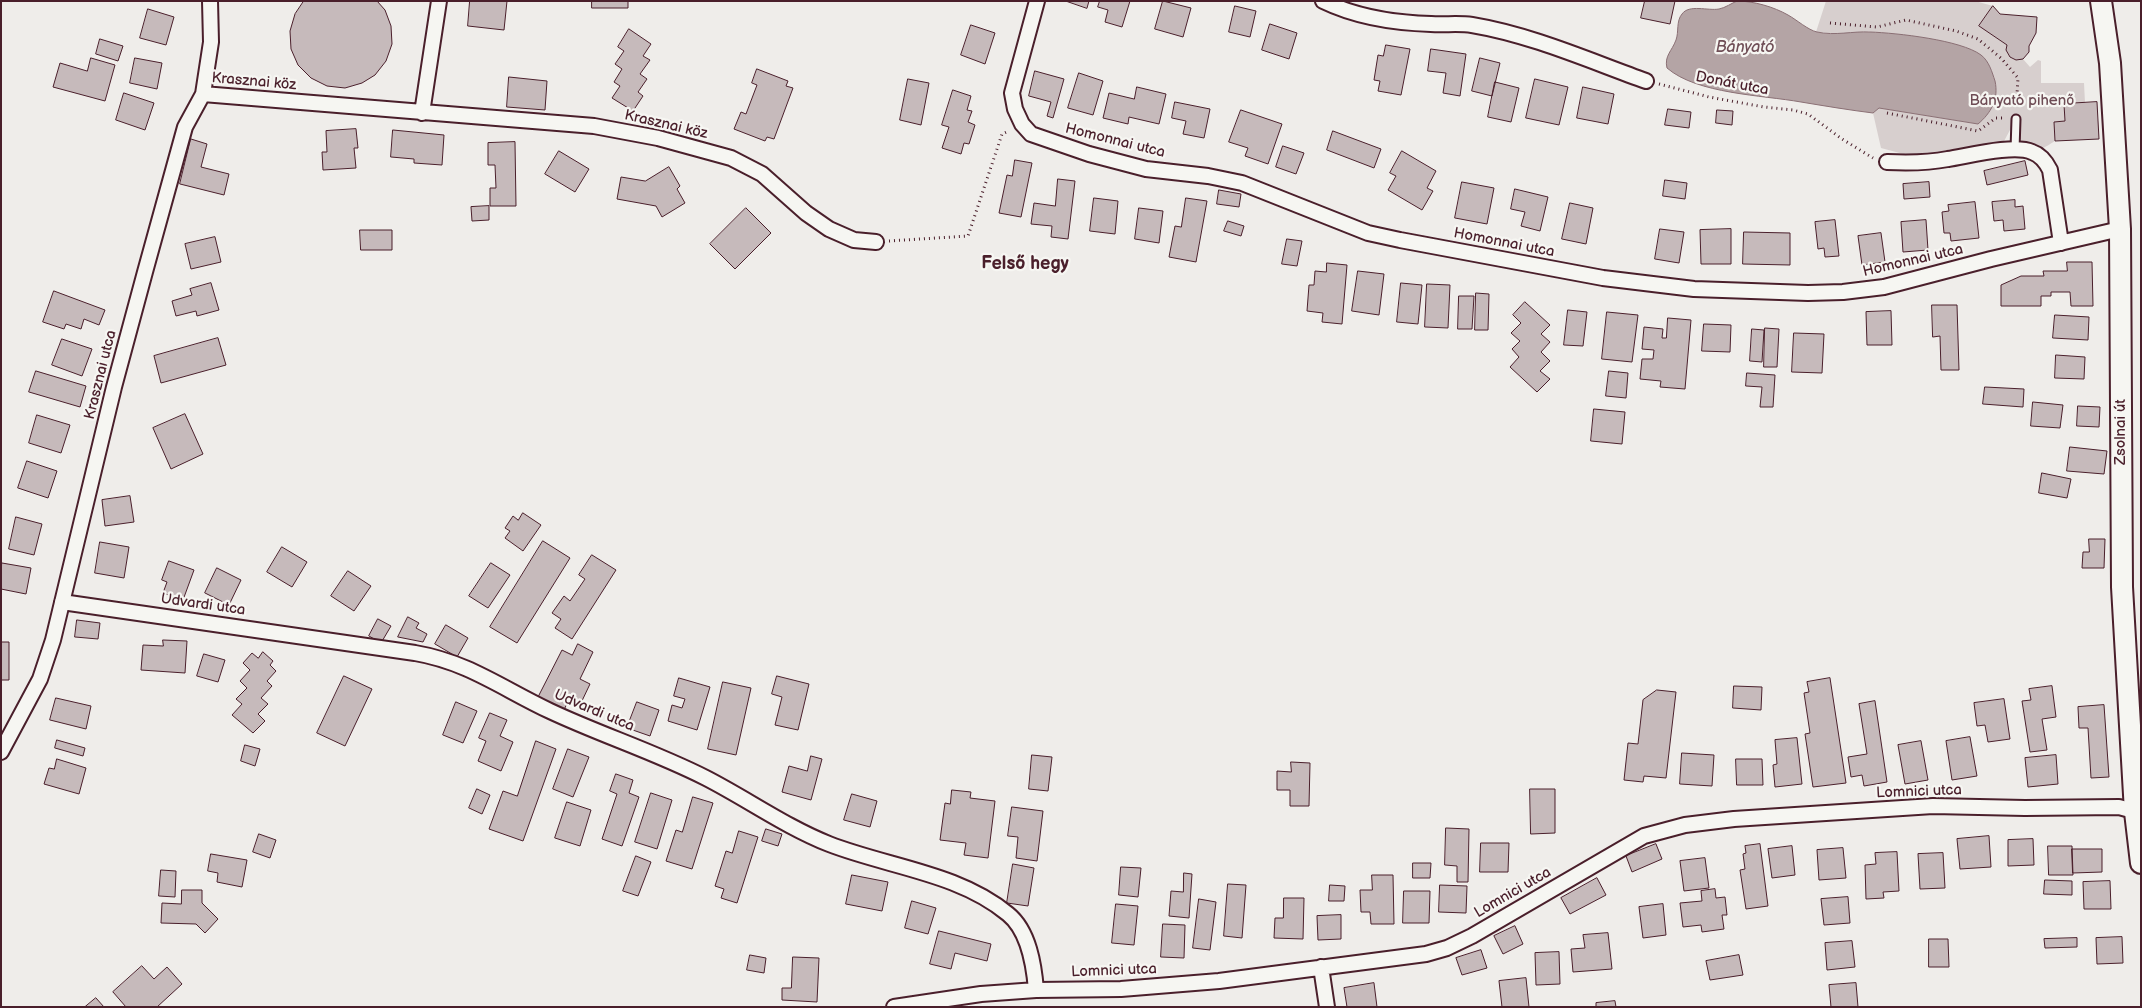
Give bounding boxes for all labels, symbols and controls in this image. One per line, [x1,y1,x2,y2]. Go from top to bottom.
water label: Bányató [1716,38,1774,58]
street label: Donát utca [1694,68,1770,100]
street label: Krasznai köz [211,69,297,95]
park label: Bányató pihenő [1969,92,2075,110]
street label: Krasznai köz [623,107,709,143]
street label: Homonnai utca [1063,120,1167,162]
street label: Homonnai utca [1452,224,1556,262]
street label: Homonnai utca [1861,241,1965,281]
district label: Felső hegy [981,253,1069,275]
street label: Krasznai utca [81,328,121,422]
street label: Zsolnai út [2112,399,2130,465]
street label: Udvardi utca [159,590,247,620]
street label: Udvardi utca [551,686,637,736]
street label: Lomnici utca [1876,782,1962,802]
street label: Lomnici utca [1471,864,1555,922]
street label: Lomnici utca [1071,961,1157,981]

